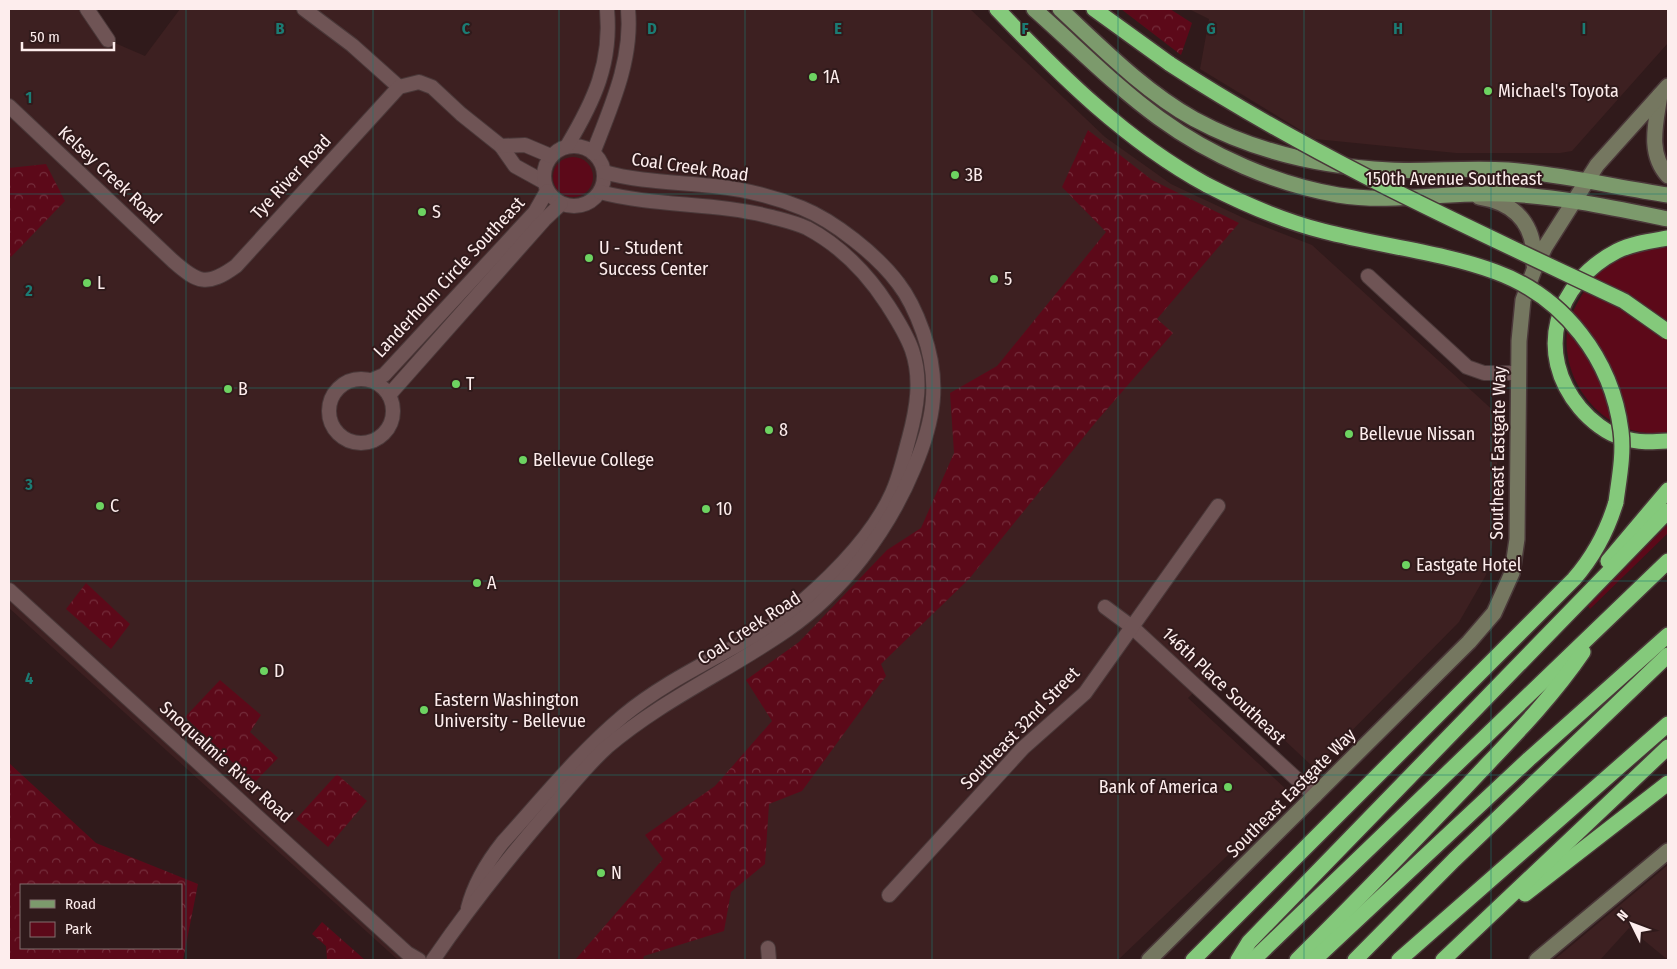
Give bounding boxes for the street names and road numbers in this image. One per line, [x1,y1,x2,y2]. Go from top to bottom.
street label: Kelsey Creek Road [53,121,167,229]
street label: Tye River Road [246,130,336,224]
street label: Coal Creek Road [630,148,750,186]
street label: 150th Avenue Southeast [1366,168,1542,190]
street label: Landerholm Circle Southeast [369,192,529,362]
street label: Southeast Eastgate Way [1485,366,1511,540]
street label: Coal Creek Road [693,587,805,669]
street label: 146th Place Southeast [1157,623,1291,749]
street label: Southeast 32nd Street [956,662,1084,794]
street label: Snoqualmie River Road [155,697,297,827]
street label: Southeast Eastgate Way [1222,724,1360,862]

